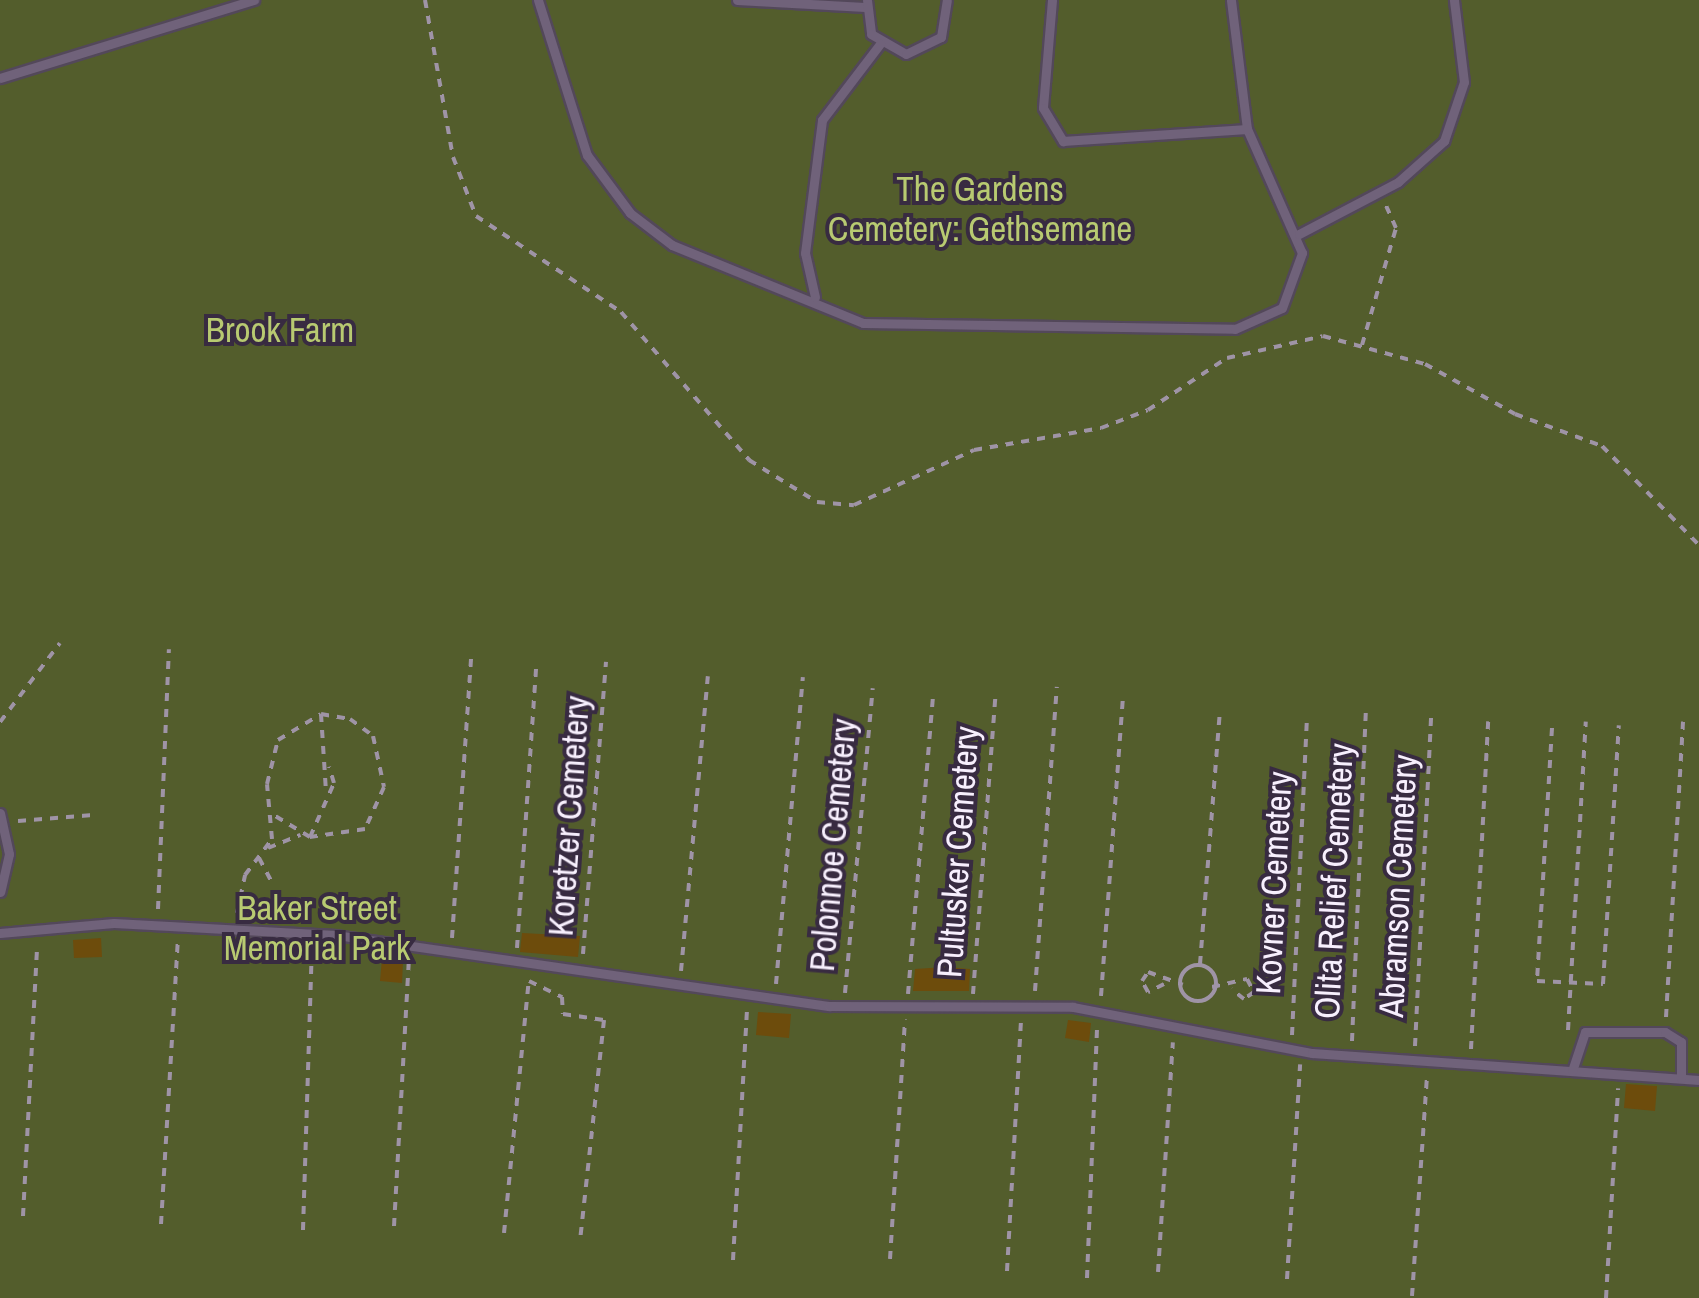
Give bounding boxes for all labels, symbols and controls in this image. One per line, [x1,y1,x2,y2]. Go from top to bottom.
park label: The Gardens Cemetery: Gethsemane [828,168,1132,250]
park label: Brook Farm [206,309,354,351]
street label: Koretzer Cemetery [540,694,598,938]
street label: Polonnoe Cemetery [801,717,865,973]
street label: Pultusker Cemetery [928,725,988,979]
street label: Olita Relief Cemetery [1306,742,1362,1020]
street label: Abramson Cemetery [1370,753,1426,1019]
street label: Kovner Cemetery [1247,770,1301,996]
park label: Baker Street Memorial Park [224,887,410,969]

